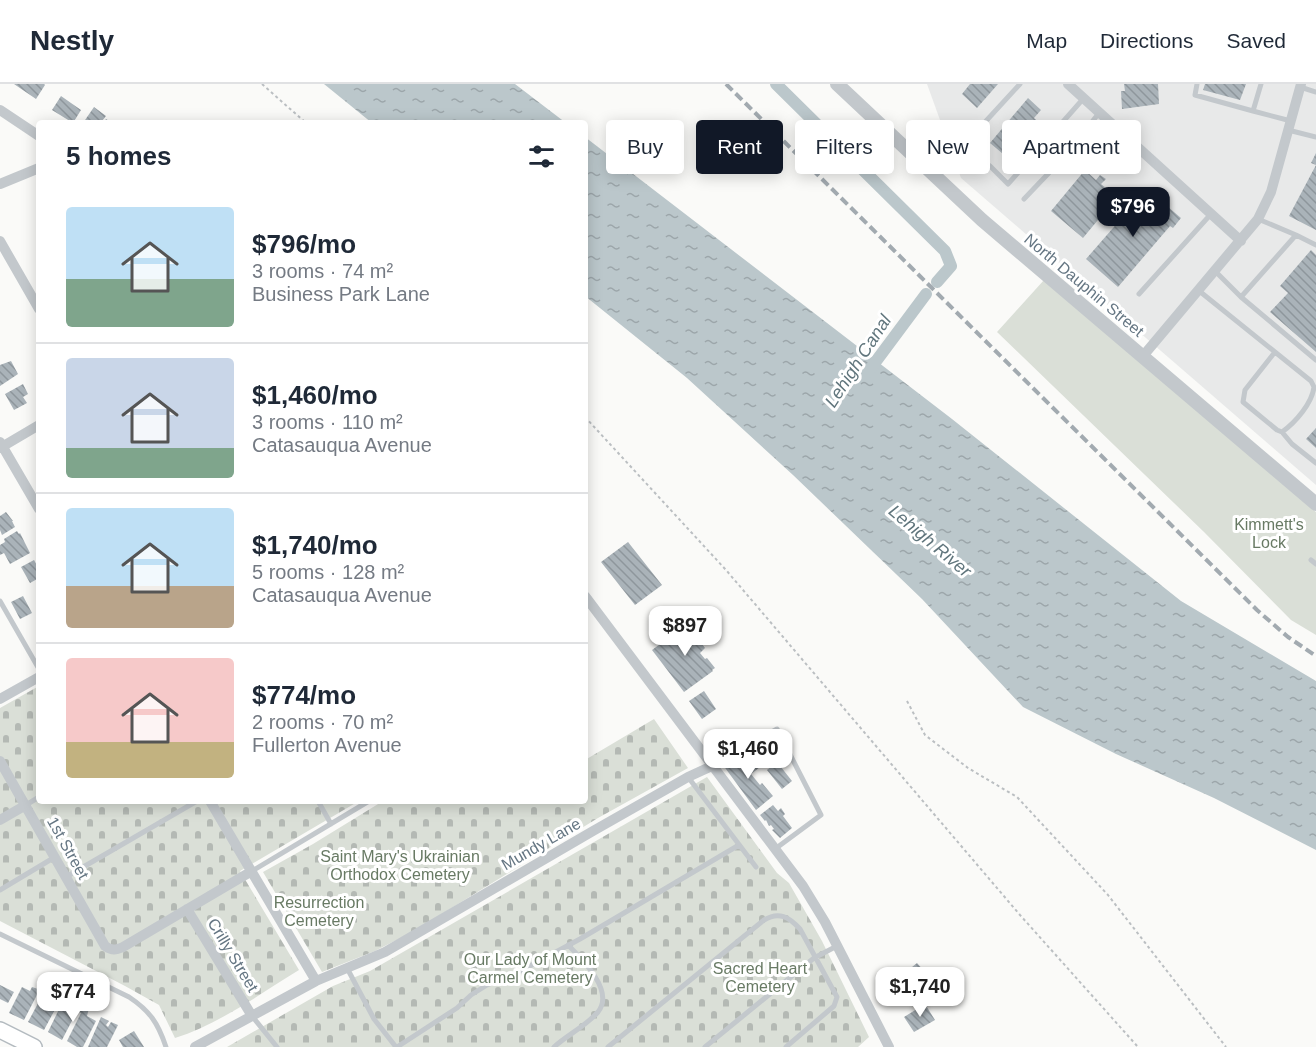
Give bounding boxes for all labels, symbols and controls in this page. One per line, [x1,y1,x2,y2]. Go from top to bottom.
text: Nestly [30,25,114,56]
text: Map [1026,29,1067,52]
text: Directions [1100,29,1193,52]
text: Saved [1226,29,1286,52]
chip: Buy [606,120,684,174]
chip: Rent [696,120,783,174]
chip: Filters [795,120,894,174]
chip: New [906,120,990,174]
chip: Apartment [1002,120,1141,174]
icon: filters [525,140,558,173]
text: 5 homes [66,141,172,171]
pin: $796 [1097,187,1169,238]
text: $796 [1111,195,1155,217]
text: $796/mo [252,229,356,259]
street label: North Dauphin Street [1021,230,1147,340]
icon: home [114,231,186,303]
text: 3 rooms · 74 m² [252,260,393,282]
text: Business Park Lane [252,283,430,305]
water label: Lehigh Canal [821,310,896,411]
text: $1,460/mo [252,380,378,410]
icon: home [114,382,186,454]
text: 3 rooms · 110 m² [252,411,403,433]
text: Catasauqua Avenue [252,434,432,456]
water label: Lehigh River [885,501,976,582]
park label: Kimmett's Lock [1234,516,1304,551]
text: $1,740/mo [252,530,378,560]
icon: home [114,532,186,604]
text: 5 rooms · 128 m² [252,561,404,583]
text: Catasauqua Avenue [252,584,432,606]
pin: $897 [649,606,721,657]
text: $897 [663,614,707,636]
text: $774/mo [252,680,356,710]
icon: home [114,682,186,754]
text: 2 rooms · 70 m² [252,711,393,733]
pin: $1,460 [699,729,797,780]
text: Fullerton Avenue [252,734,402,756]
text: $1,460 [717,737,779,759]
street label: 1st Street [44,814,92,883]
street label: Mundy Lane [499,815,583,873]
park label: Saint Mary's Ukrainian Orthodox Cemetery [320,848,480,883]
park label: Resurrection Cemetery [274,894,364,929]
street label: Crilly Street [204,915,262,995]
park label: Our Lady of Mount Carmel Cemetery [464,951,597,986]
park label: Sacred Heart Cemetery [713,960,808,995]
pin: $1,740 [871,967,969,1018]
pin: $774 [37,972,109,1023]
text: $1,740 [889,975,951,997]
text: $774 [51,980,95,1002]

